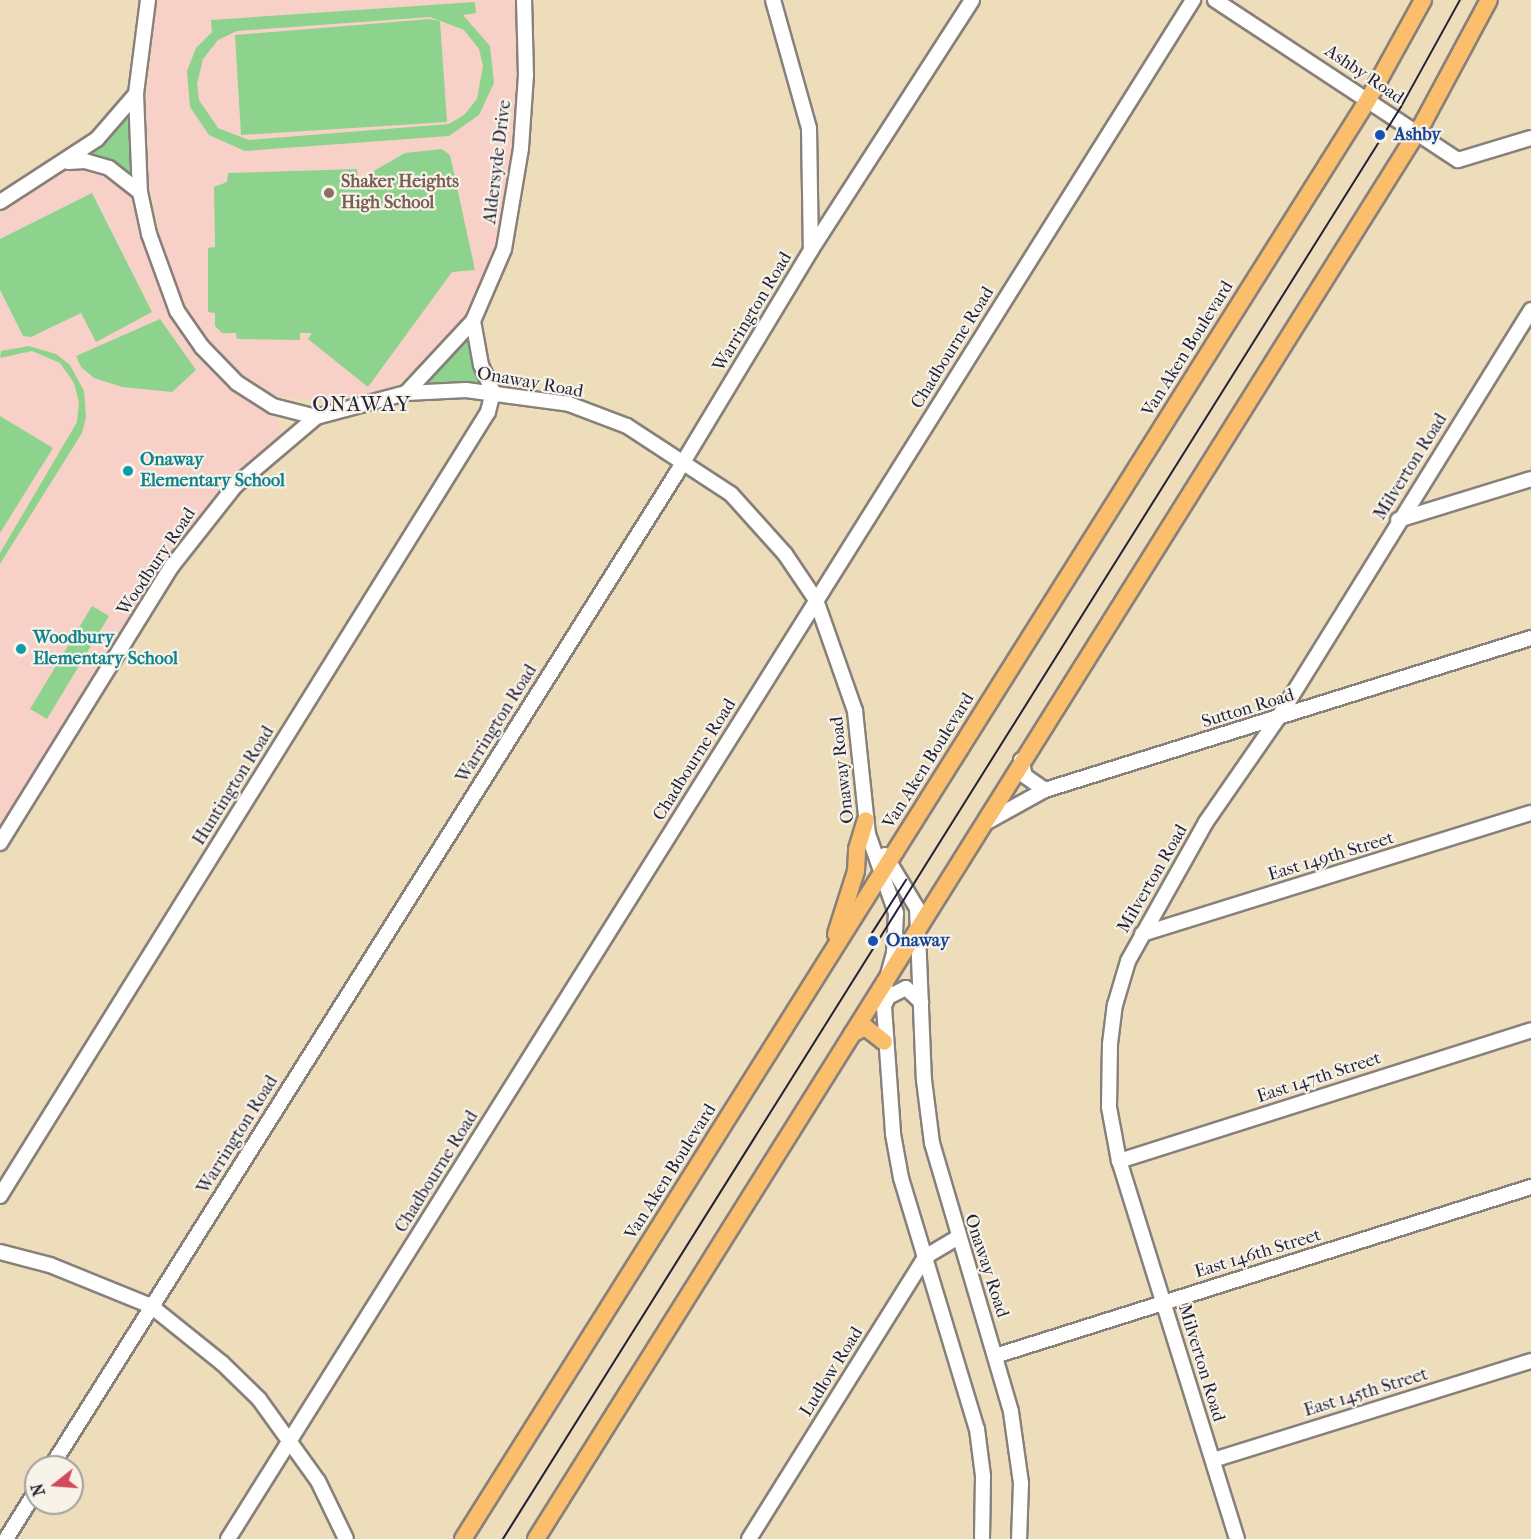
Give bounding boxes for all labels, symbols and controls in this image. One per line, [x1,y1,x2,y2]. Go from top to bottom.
street label: Ashby Road [1320,41,1408,109]
street label: Aldersyde Drive [480,99,516,225]
place label: Ashby [1394,124,1441,146]
marker: Ashby [1371,126,1389,144]
place label: Shaker Heights High School [341,172,459,214]
marker: Shaker Heights High School [322,186,336,200]
street label: Warrington Road [709,248,797,376]
street label: Van Aken Boulevard [1138,277,1238,421]
street label: Chadbourne Road [907,283,999,413]
street label: Onaway Road [475,363,585,403]
district label: ONAWAY [312,391,412,417]
street label: Milverton Road [1370,410,1452,524]
place label: Onaway Elementary School [140,450,285,492]
marker: Onaway Elementary School [121,464,135,478]
street label: Woodbury Road [113,504,201,620]
place label: Woodbury Elementary School [33,628,178,670]
marker: Woodbury Elementary School [14,642,28,656]
street label: Warrington Road [452,661,542,787]
street label: Sutton Road [1199,685,1297,733]
street label: Van Aken Boulevard [879,689,979,833]
street label: Chadbourne Road [649,695,741,825]
street label: Onaway Road [827,715,859,825]
street label: Huntington Road [189,722,279,850]
street label: Milverton Road [1113,821,1193,937]
street label: East 149th Street [1265,828,1397,886]
place label: Onaway [886,930,949,952]
marker: Onaway [864,932,882,950]
street label: East 147th Street [1254,1048,1384,1108]
street label: Warrington Road [193,1072,283,1198]
street label: Van Aken Boulevard [621,1100,721,1244]
street label: Chadbourne Road [391,1107,483,1237]
street label: Onaway Road [959,1212,1013,1320]
street label: East 146th Street [1192,1225,1324,1283]
street label: Milverton Road [1173,1302,1229,1424]
street label: Ludlow Road [796,1323,868,1421]
street label: East 145th Street [1301,1364,1431,1422]
north arrow [24,1455,84,1515]
text: N [27,1481,49,1498]

